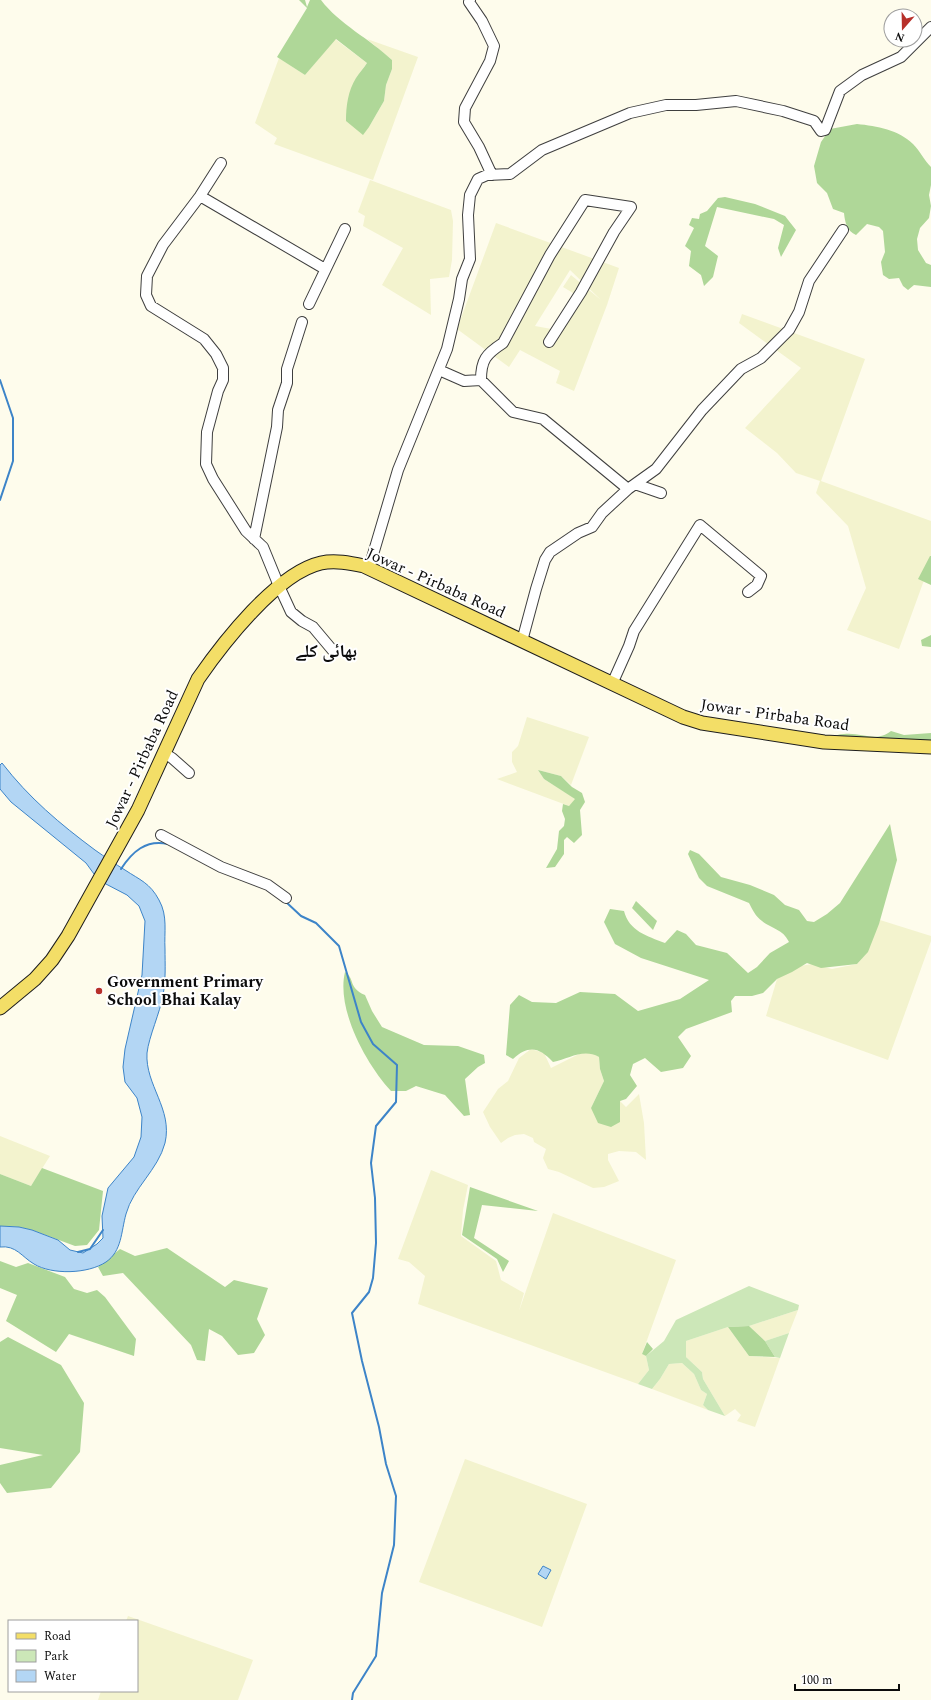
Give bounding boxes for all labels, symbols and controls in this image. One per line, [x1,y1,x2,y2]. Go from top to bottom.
north arrow [883,8,923,48]
text: N [893,27,907,46]
street label: Jowar - Pirbaba Road [363,542,509,625]
district label: بھائی كلے [295,638,357,665]
street label: Jowar - Pirbaba Road [99,686,185,832]
street label: Jowar - Pirbaba Road [699,693,851,737]
place label: Government Primary School Bhai Kalay [107,970,264,1012]
marker: Government Primary School Bhai Kalay [94,986,104,996]
legend [8,1620,138,1692]
text: Road [44,1627,71,1646]
text: Park [44,1647,69,1666]
scale bar [795,1666,899,1692]
text: Water [44,1667,76,1686]
text: 100 m [801,1671,832,1690]

